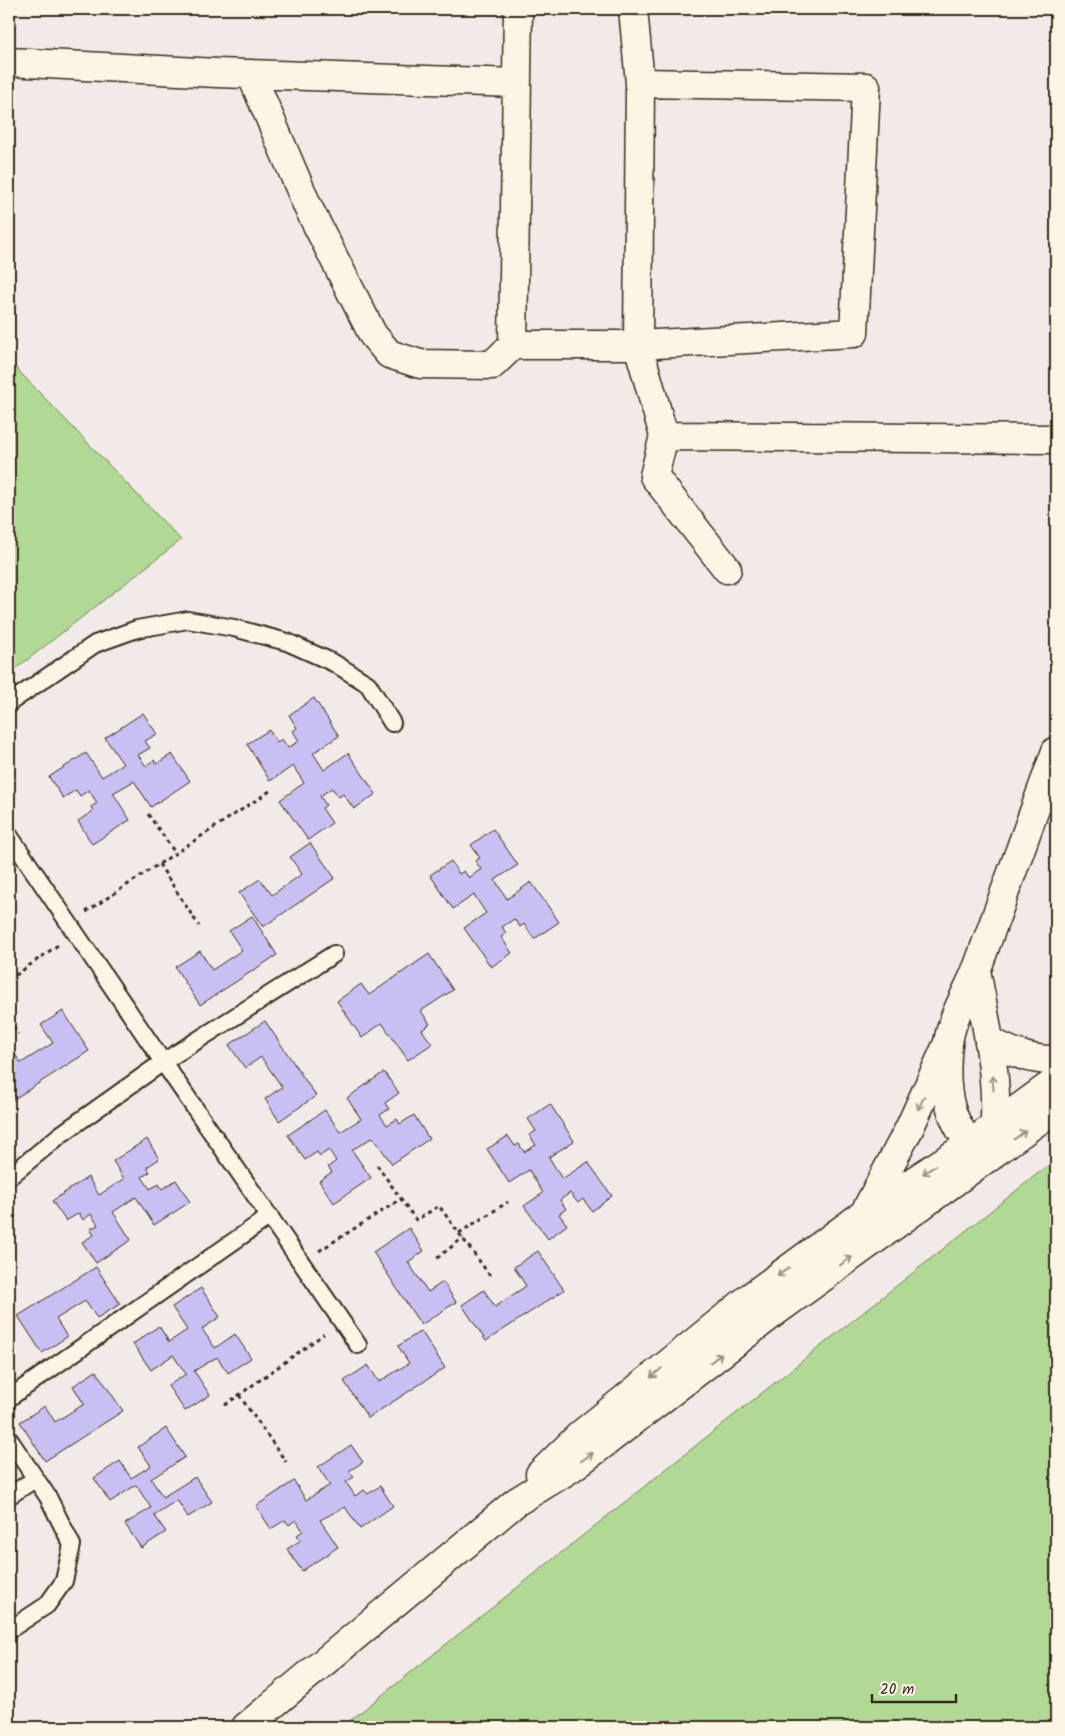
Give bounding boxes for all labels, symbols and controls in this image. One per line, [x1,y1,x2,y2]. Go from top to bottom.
one-way arrow [989,1076,998,1092]
one-way arrow [915,1095,925,1110]
one-way arrow [1013,1130,1027,1140]
one-way arrow [923,1166,937,1176]
one-way arrow [839,1256,853,1266]
one-way arrow [776,1267,790,1277]
one-way arrow [709,1353,723,1363]
one-way arrow [650,1367,663,1378]
one-way arrow [580,1452,594,1462]
scale bar [872,1671,956,1703]
text: 20 m [880,1678,914,1702]

